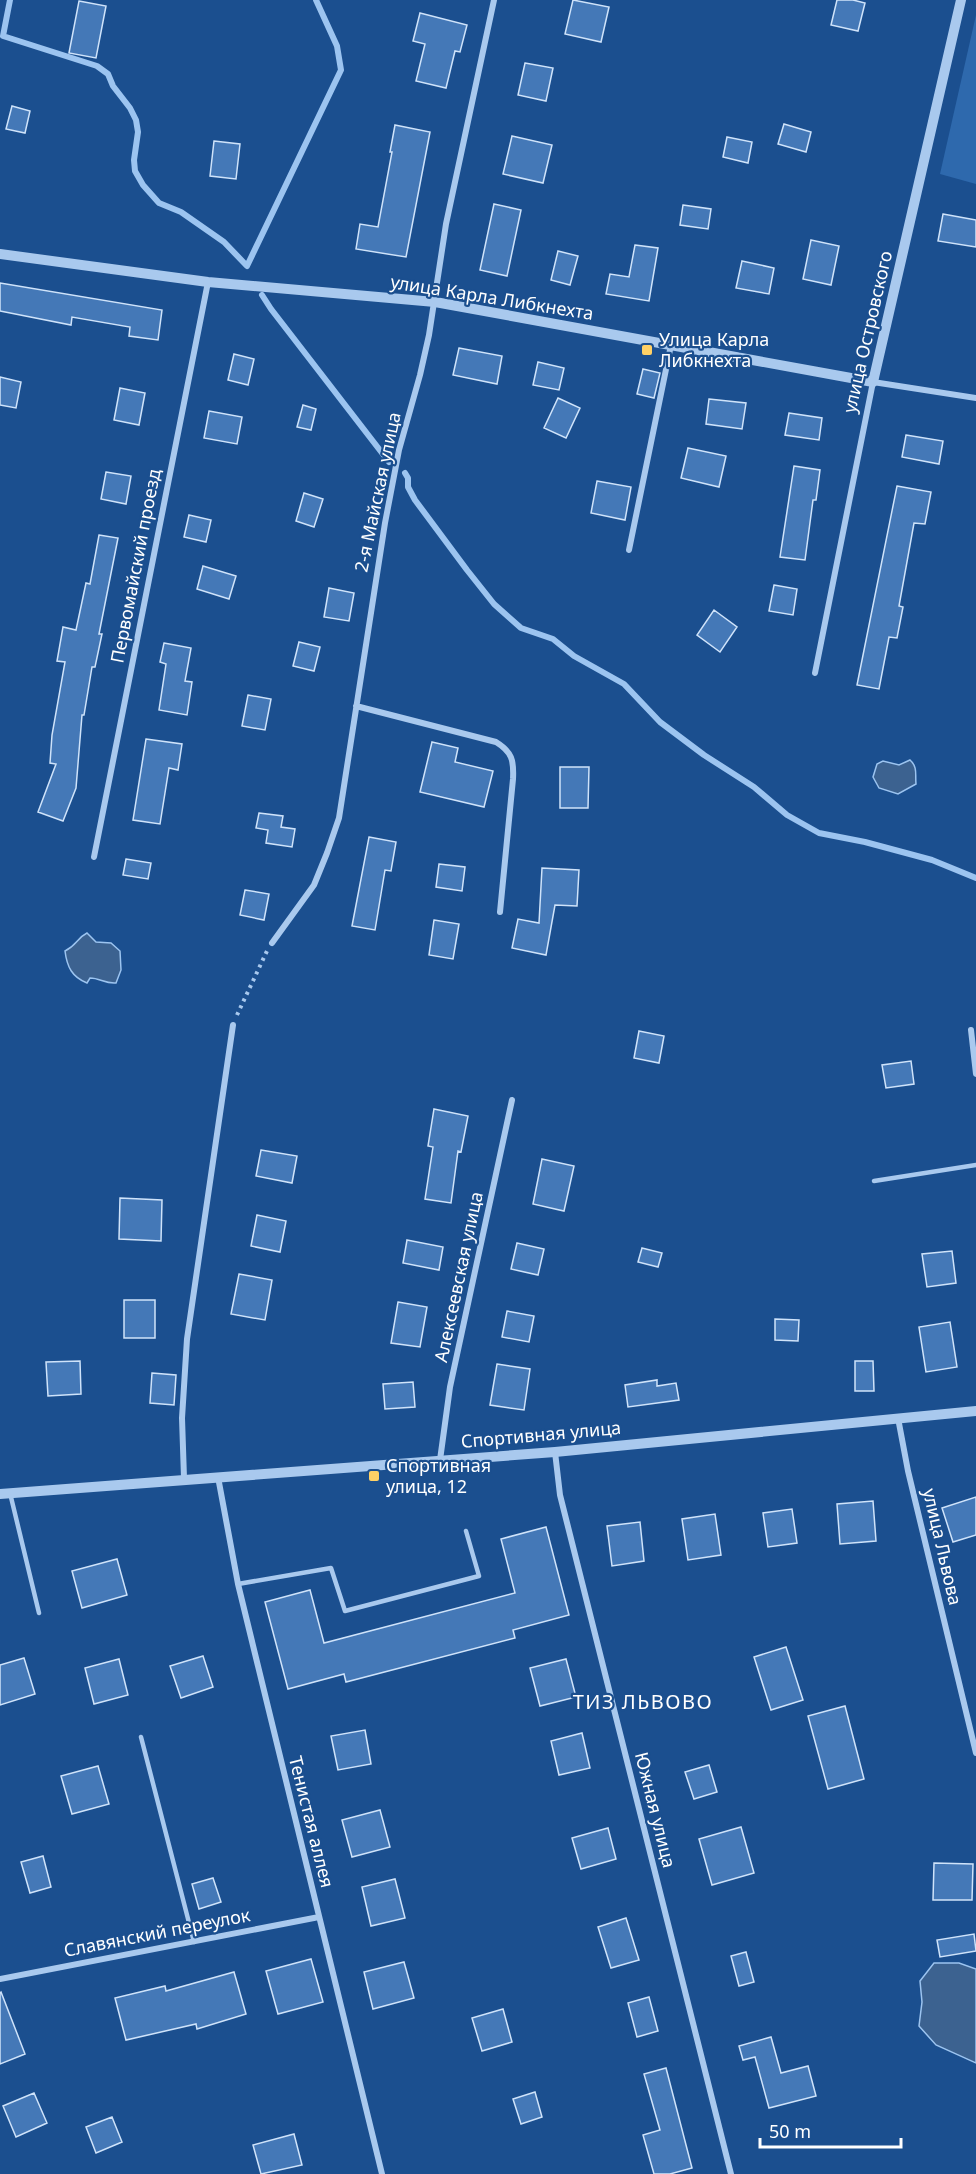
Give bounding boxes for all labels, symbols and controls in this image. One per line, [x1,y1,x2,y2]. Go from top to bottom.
street label: улица Островского [837,248,897,415]
street label: улица Карла Либкнехта [389,269,595,325]
place label: Улица Карла Либкнехта [659,327,769,372]
marker: Улица Карла Либкнехта [640,343,654,357]
street label: 2-я Майская улица [348,410,406,574]
street label: Первомайский проезд [104,466,166,665]
street label: Алексеевская улица [428,1189,488,1364]
street label: Спортивная улица [460,1415,622,1453]
place label: Спортивная улица, 12 [386,1453,491,1498]
marker: Спортивная улица, 12 [367,1469,381,1483]
street label: улица Львова [918,1486,968,1607]
district label: ТИЗ ЛЬВОВО [573,1688,713,1715]
street label: Южная улица [630,1749,682,1870]
street label: Тенистая аллея [284,1753,340,1890]
street label: Славянский переулок [62,1902,252,1962]
scale bar [760,2111,901,2149]
text: 50 m [769,2119,811,2143]

